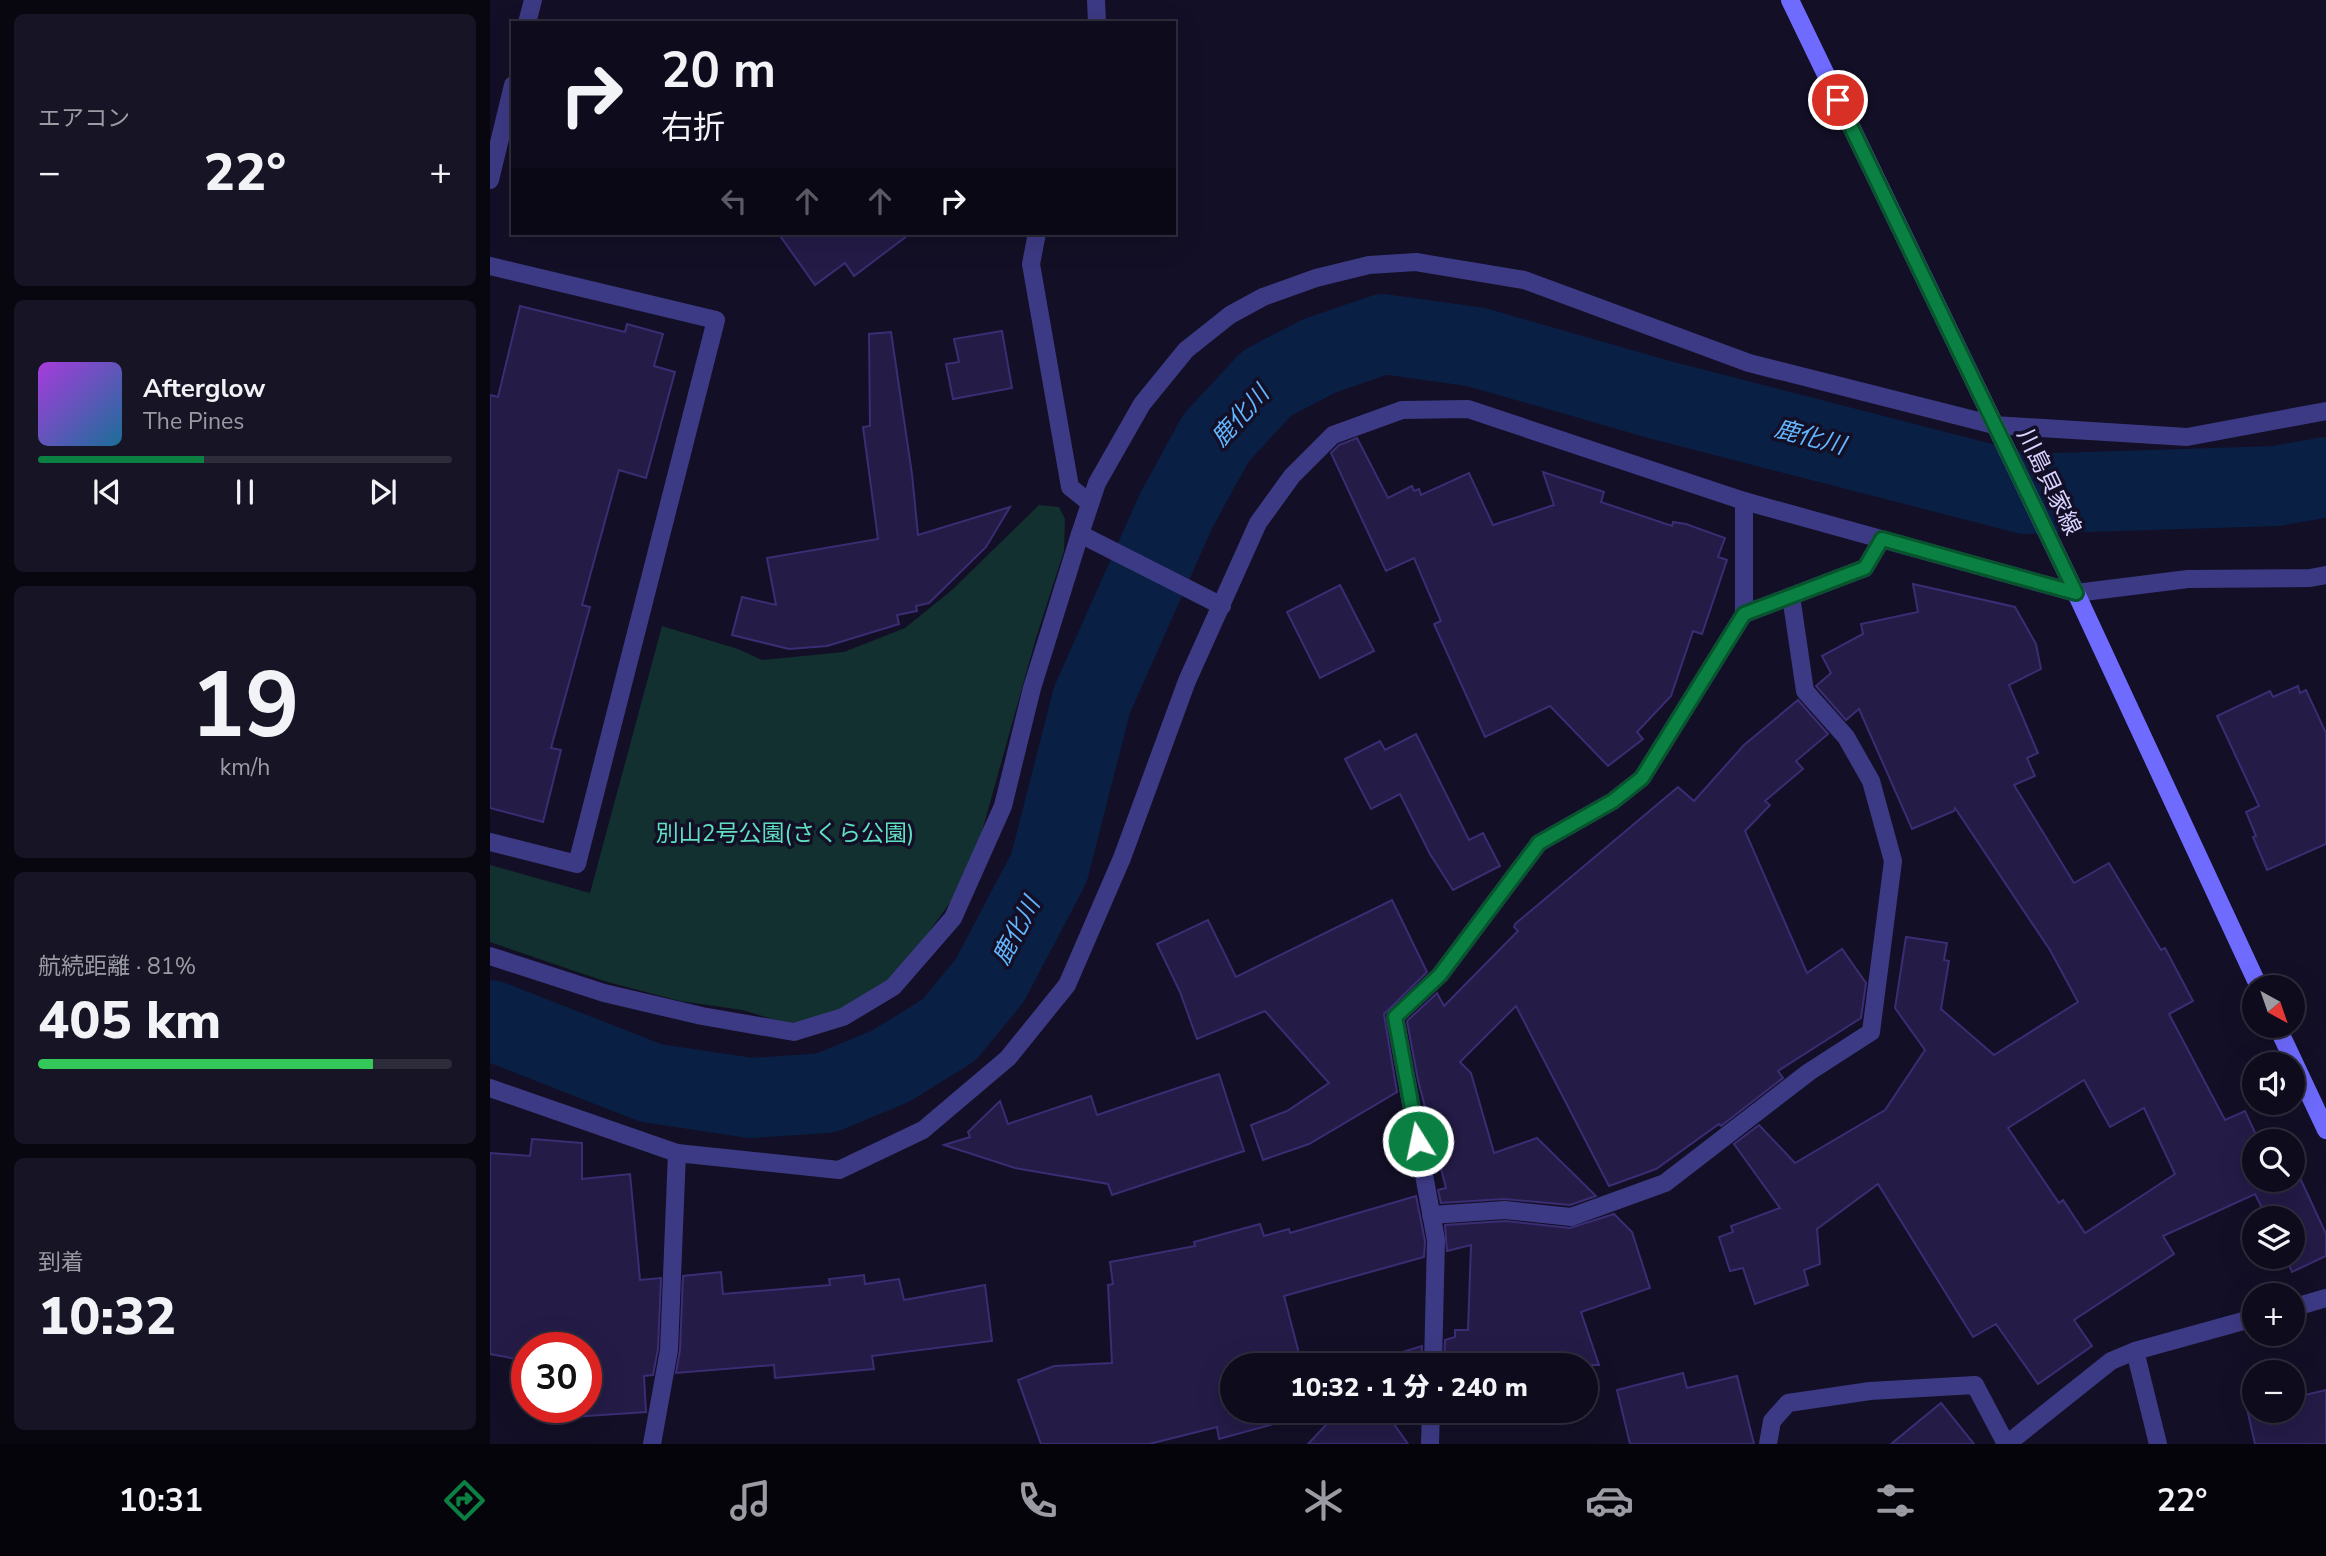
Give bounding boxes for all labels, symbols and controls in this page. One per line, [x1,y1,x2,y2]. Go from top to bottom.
text: 20 m [661,37,776,104]
icon: right [546,49,637,140]
pin [1808,70,1868,130]
icon: arrive [1819,81,1857,119]
text: エアコン [38,103,130,134]
text: 右折 [661,106,725,149]
text: 22° [204,137,286,208]
text: − [38,147,61,198]
text: + [429,147,452,198]
icon: left [715,182,753,220]
icon: ahead [788,182,826,220]
icon: ahead [861,182,899,220]
icon: right [934,182,972,220]
text: Afterglow [143,371,266,406]
water label: 鹿化川 [1204,376,1278,453]
text: The Pines [143,406,244,437]
water label: 鹿化川 [1771,412,1852,463]
street label: 川島貝家線 [2010,424,2088,540]
icon: previous [88,473,126,511]
icon: pause [226,473,264,511]
icon: next [364,473,402,511]
text: 19 [190,644,300,768]
text: km/h [220,752,270,783]
park label: 別山2号公園(さくら公園) [656,818,914,849]
water label: 鹿化川 [985,889,1048,970]
text: 航続距離 · 81% [38,951,196,982]
north arrow [2242,975,2305,1038]
map controls [2242,975,2305,1423]
text: 405 km [38,985,221,1056]
button: sound [2242,1052,2305,1115]
position arrow [1381,1104,1455,1178]
button: search [2242,1129,2305,1192]
button: layers [2242,1206,2305,1269]
text: 到着 [38,1247,84,1278]
text: 10:32 [38,1281,176,1352]
button: + [2242,1283,2305,1346]
speed limit sign: 30 [511,1332,602,1423]
button: − [2242,1360,2305,1423]
text: 10:32 · 1 分 · 240 m [1290,1370,1528,1405]
icon: directions [440,1476,489,1525]
icon: music [726,1476,775,1525]
icon: phone [1013,1476,1062,1525]
icon: climate [1299,1476,1348,1525]
icon: car [1585,1476,1634,1525]
icon: filters [1871,1476,1920,1525]
text: 10:31 [119,1479,203,1522]
text: 22° [2157,1479,2207,1522]

